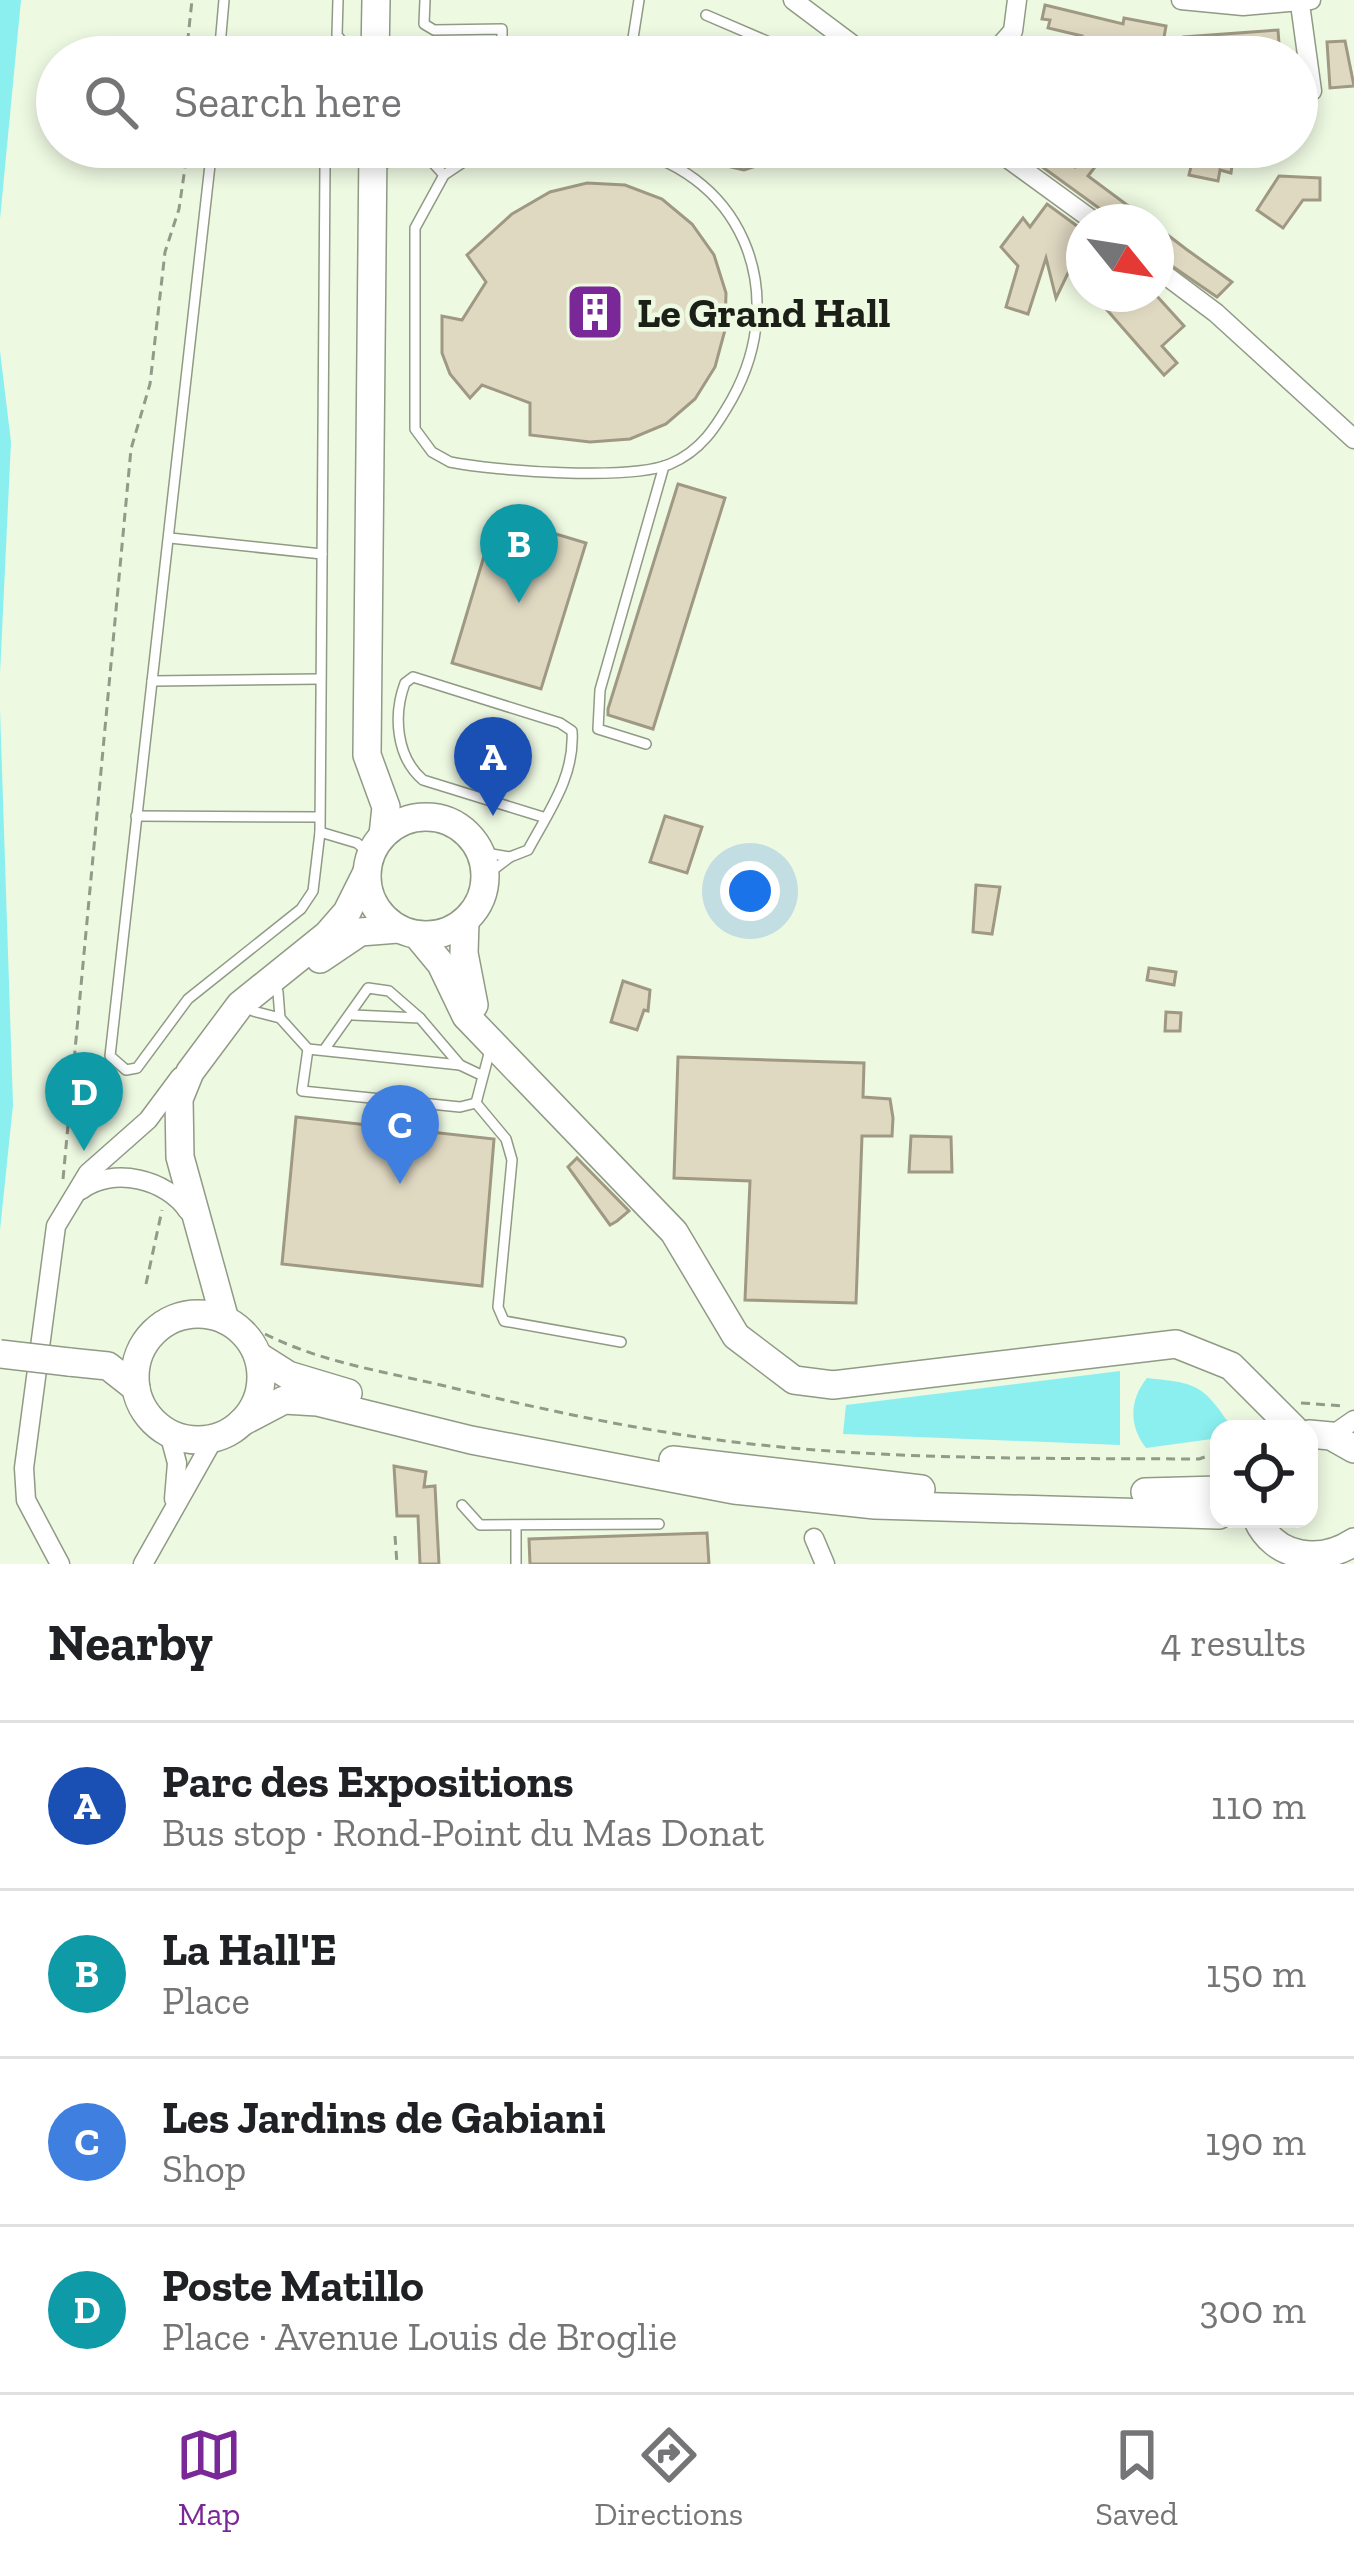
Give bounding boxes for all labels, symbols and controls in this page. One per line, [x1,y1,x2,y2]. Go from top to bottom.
search box [36,36,1318,168]
icon: search [78,69,144,135]
text: Search here [174,75,402,129]
north arrow [1066,204,1174,312]
building icon: Le Grand Hall [564,281,626,343]
place label: Le Grand Hall [637,287,891,338]
pin: B [480,504,558,603]
pin: A [454,717,532,816]
your location [720,861,780,921]
pin: D [45,1052,123,1151]
pin: C [361,1085,439,1184]
map controls [1210,1420,1318,1528]
button: locate [1210,1420,1318,1528]
text: Nearby [48,1612,213,1673]
text: 4 results [1161,1619,1306,1666]
text: Parc des Expositions [162,1755,574,1809]
text: A [74,1782,100,1829]
text: 110 m [1211,1782,1306,1829]
text: Bus stop · Rond-Point du Mas Donat [162,1809,764,1856]
text: La Hall'E [162,1923,337,1977]
text: B [75,1950,99,1997]
text: 150 m [1206,1950,1306,1997]
text: Place [162,1977,250,2024]
text: Les Jardins de Gabiani [162,2091,606,2145]
text: C [74,2118,100,2165]
text: 190 m [1205,2118,1306,2165]
text: Shop [162,2145,246,2192]
text: Poste Matillo [162,2259,424,2313]
text: D [73,2286,101,2333]
text: 300 m [1199,2286,1306,2333]
text: Place · Avenue Louis de Broglie [162,2313,677,2360]
tab: Map [176,2422,242,2533]
tab: Directions [594,2422,743,2533]
tab: Saved [1095,2422,1178,2533]

